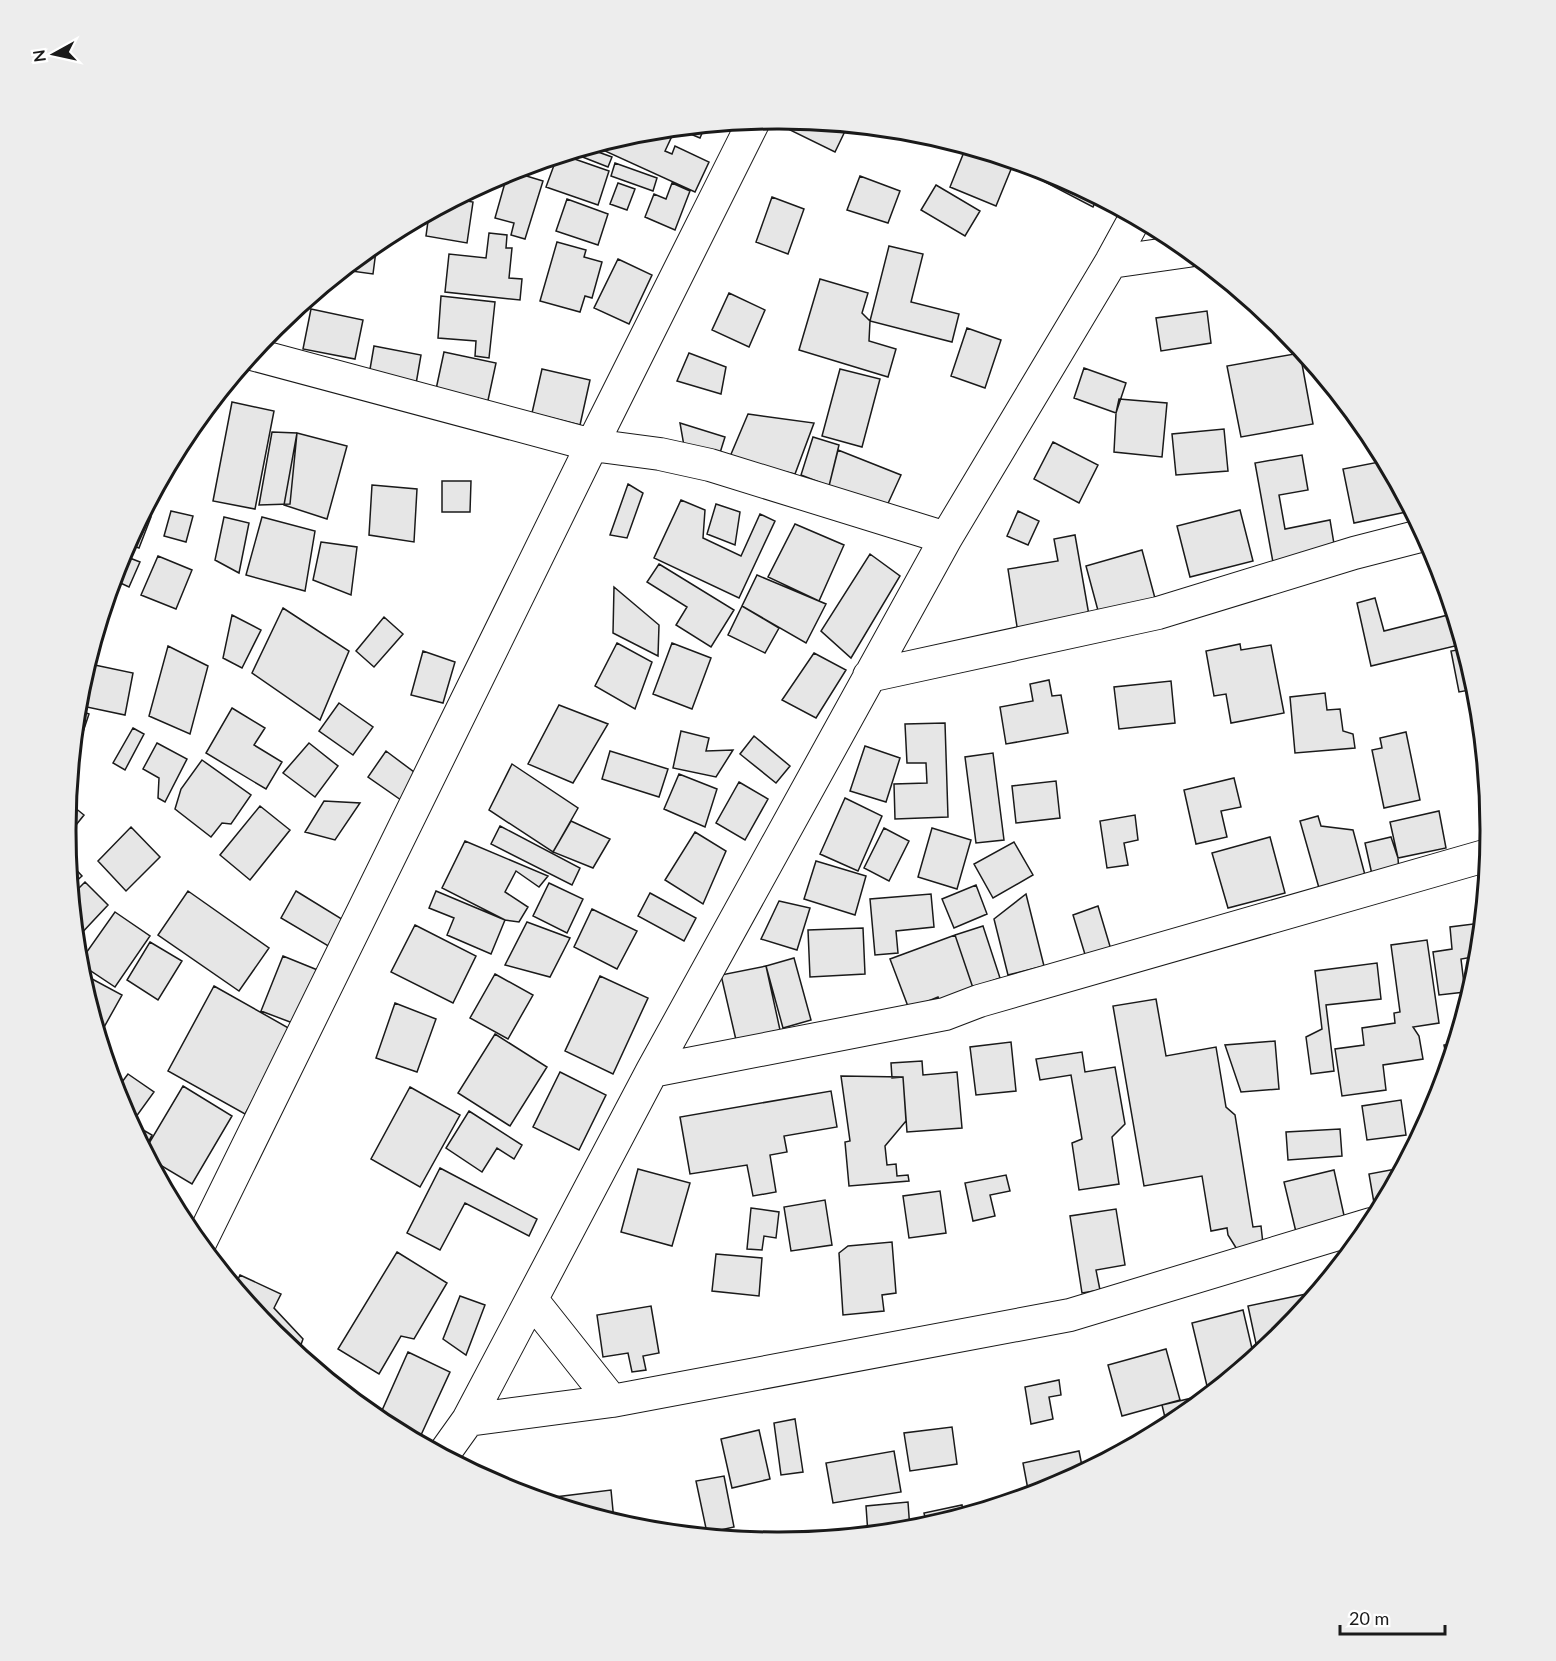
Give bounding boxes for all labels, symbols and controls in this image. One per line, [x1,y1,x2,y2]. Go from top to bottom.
north arrow [24,24,84,84]
text: N [28,49,49,64]
scale bar [1340,1598,1445,1636]
text: 20 m [1349,1607,1389,1629]

